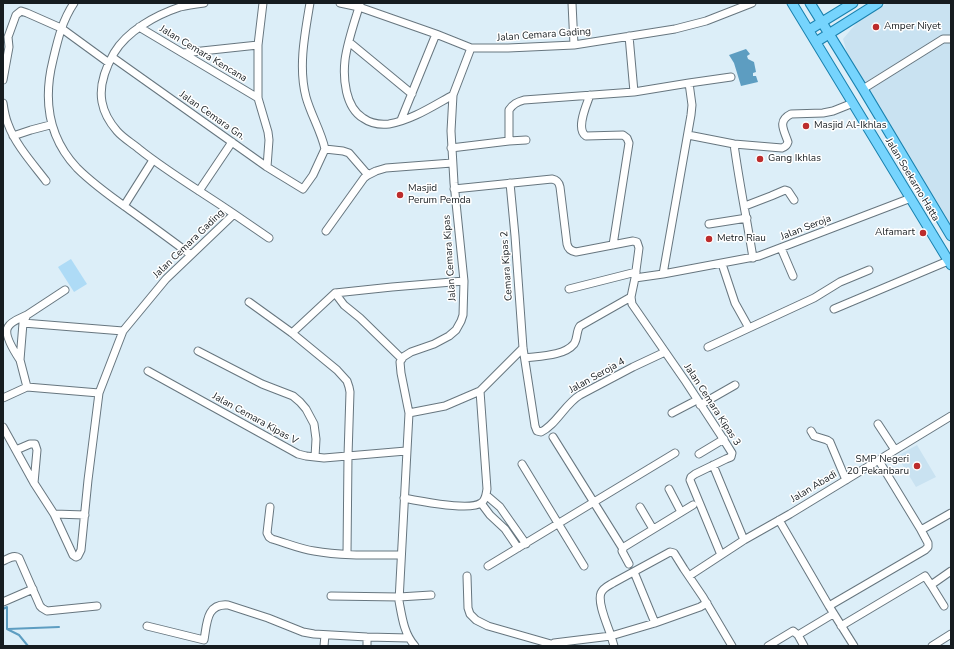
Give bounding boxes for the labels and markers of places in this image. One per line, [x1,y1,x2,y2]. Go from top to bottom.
place label: Amper Niyet [884,21,941,33]
marker: Amper Niyet [871,22,881,32]
place label: Masjid Al-Ikhlas [814,120,886,132]
marker: Masjid Al-Ikhlas [801,121,811,131]
place label: Gang Ikhlas [768,153,821,165]
marker: Gang Ikhlas [755,154,765,164]
place label: Masjid Perum Pemda [408,183,471,206]
marker: Masjid Perum Pemda [395,190,405,200]
place label: Alfamart [875,227,915,239]
marker: Alfamart [918,228,928,238]
place label: Metro Riau [717,233,766,245]
marker: Metro Riau [704,234,714,244]
place label: SMP Negeri 20 Pekanbaru [847,454,909,478]
marker: SMP Negeri 20 Pekanbaru [912,461,922,471]

